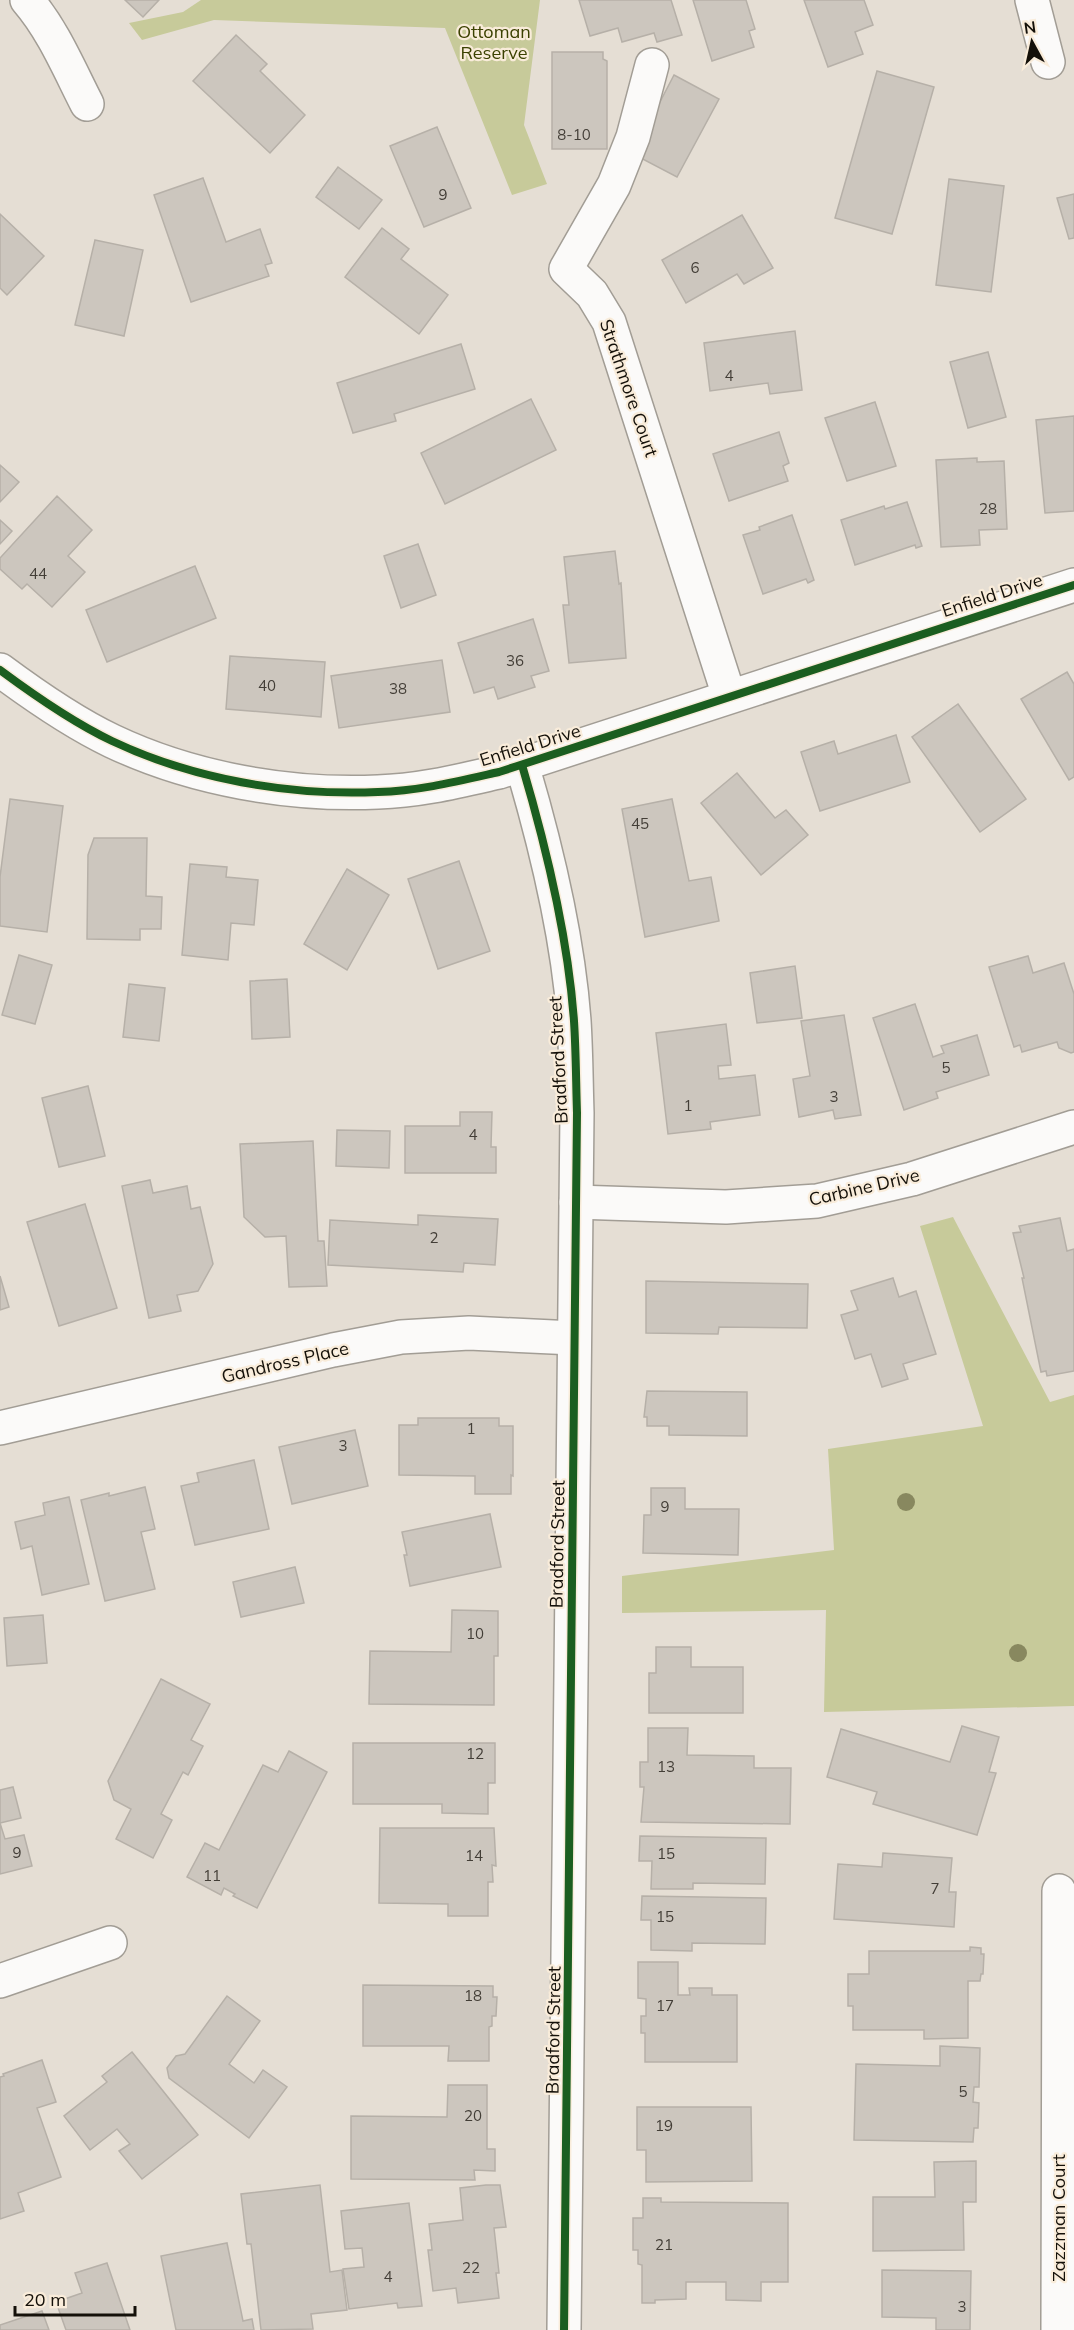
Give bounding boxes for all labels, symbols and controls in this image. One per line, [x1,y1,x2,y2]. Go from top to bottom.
north arrow [1002,12,1062,72]
text: N [1023,16,1037,38]
park label: Ottoman Reserve [457,20,531,64]
house number: 8-10 [557,125,591,144]
house number: 9 [438,185,448,204]
house number: 6 [690,258,700,277]
street label: Strathmore Court [595,316,663,460]
house number: 4 [724,366,734,385]
house number: 28 [979,499,997,518]
house number: 44 [29,564,47,583]
street label: Enfield Drive [939,568,1045,622]
house number: 36 [506,651,524,670]
house number: 40 [258,676,276,695]
house number: 38 [389,679,407,698]
street label: Enfield Drive [477,719,583,771]
house number: 45 [631,814,649,833]
street label: Bradford Street [543,995,573,1125]
house number: 5 [941,1058,951,1077]
house number: 3 [829,1087,839,1106]
house number: 1 [683,1096,693,1115]
house number: 4 [468,1125,478,1144]
street label: Carbine Drive [806,1163,922,1211]
house number: 2 [429,1228,439,1247]
street label: Gandross Place [219,1336,351,1388]
house number: 1 [466,1419,476,1438]
house number: 3 [338,1436,348,1455]
street label: Bradford Street [544,1480,570,1608]
house number: 9 [660,1497,670,1516]
house number: 10 [466,1624,484,1643]
house number: 12 [466,1744,484,1763]
house number: 13 [657,1757,675,1776]
house number: 9 [12,1843,22,1862]
house number: 15 [657,1844,675,1863]
house number: 14 [465,1846,483,1865]
house number: 11 [203,1866,221,1885]
house number: 7 [930,1879,940,1898]
house number: 15 [656,1907,674,1926]
street label: Bradford Street [540,1966,566,2094]
house number: 18 [464,1986,482,2005]
house number: 17 [656,1996,674,2015]
house number: 5 [958,2082,968,2101]
house number: 20 [464,2106,482,2125]
house number: 19 [655,2116,673,2135]
street label: Zazzman Court [1047,2154,1070,2282]
house number: 21 [655,2235,673,2254]
house number: 22 [462,2258,480,2277]
house number: 4 [383,2267,393,2286]
scale bar [15,2279,135,2317]
text: 20 m [24,2288,66,2311]
house number: 3 [957,2297,967,2316]

